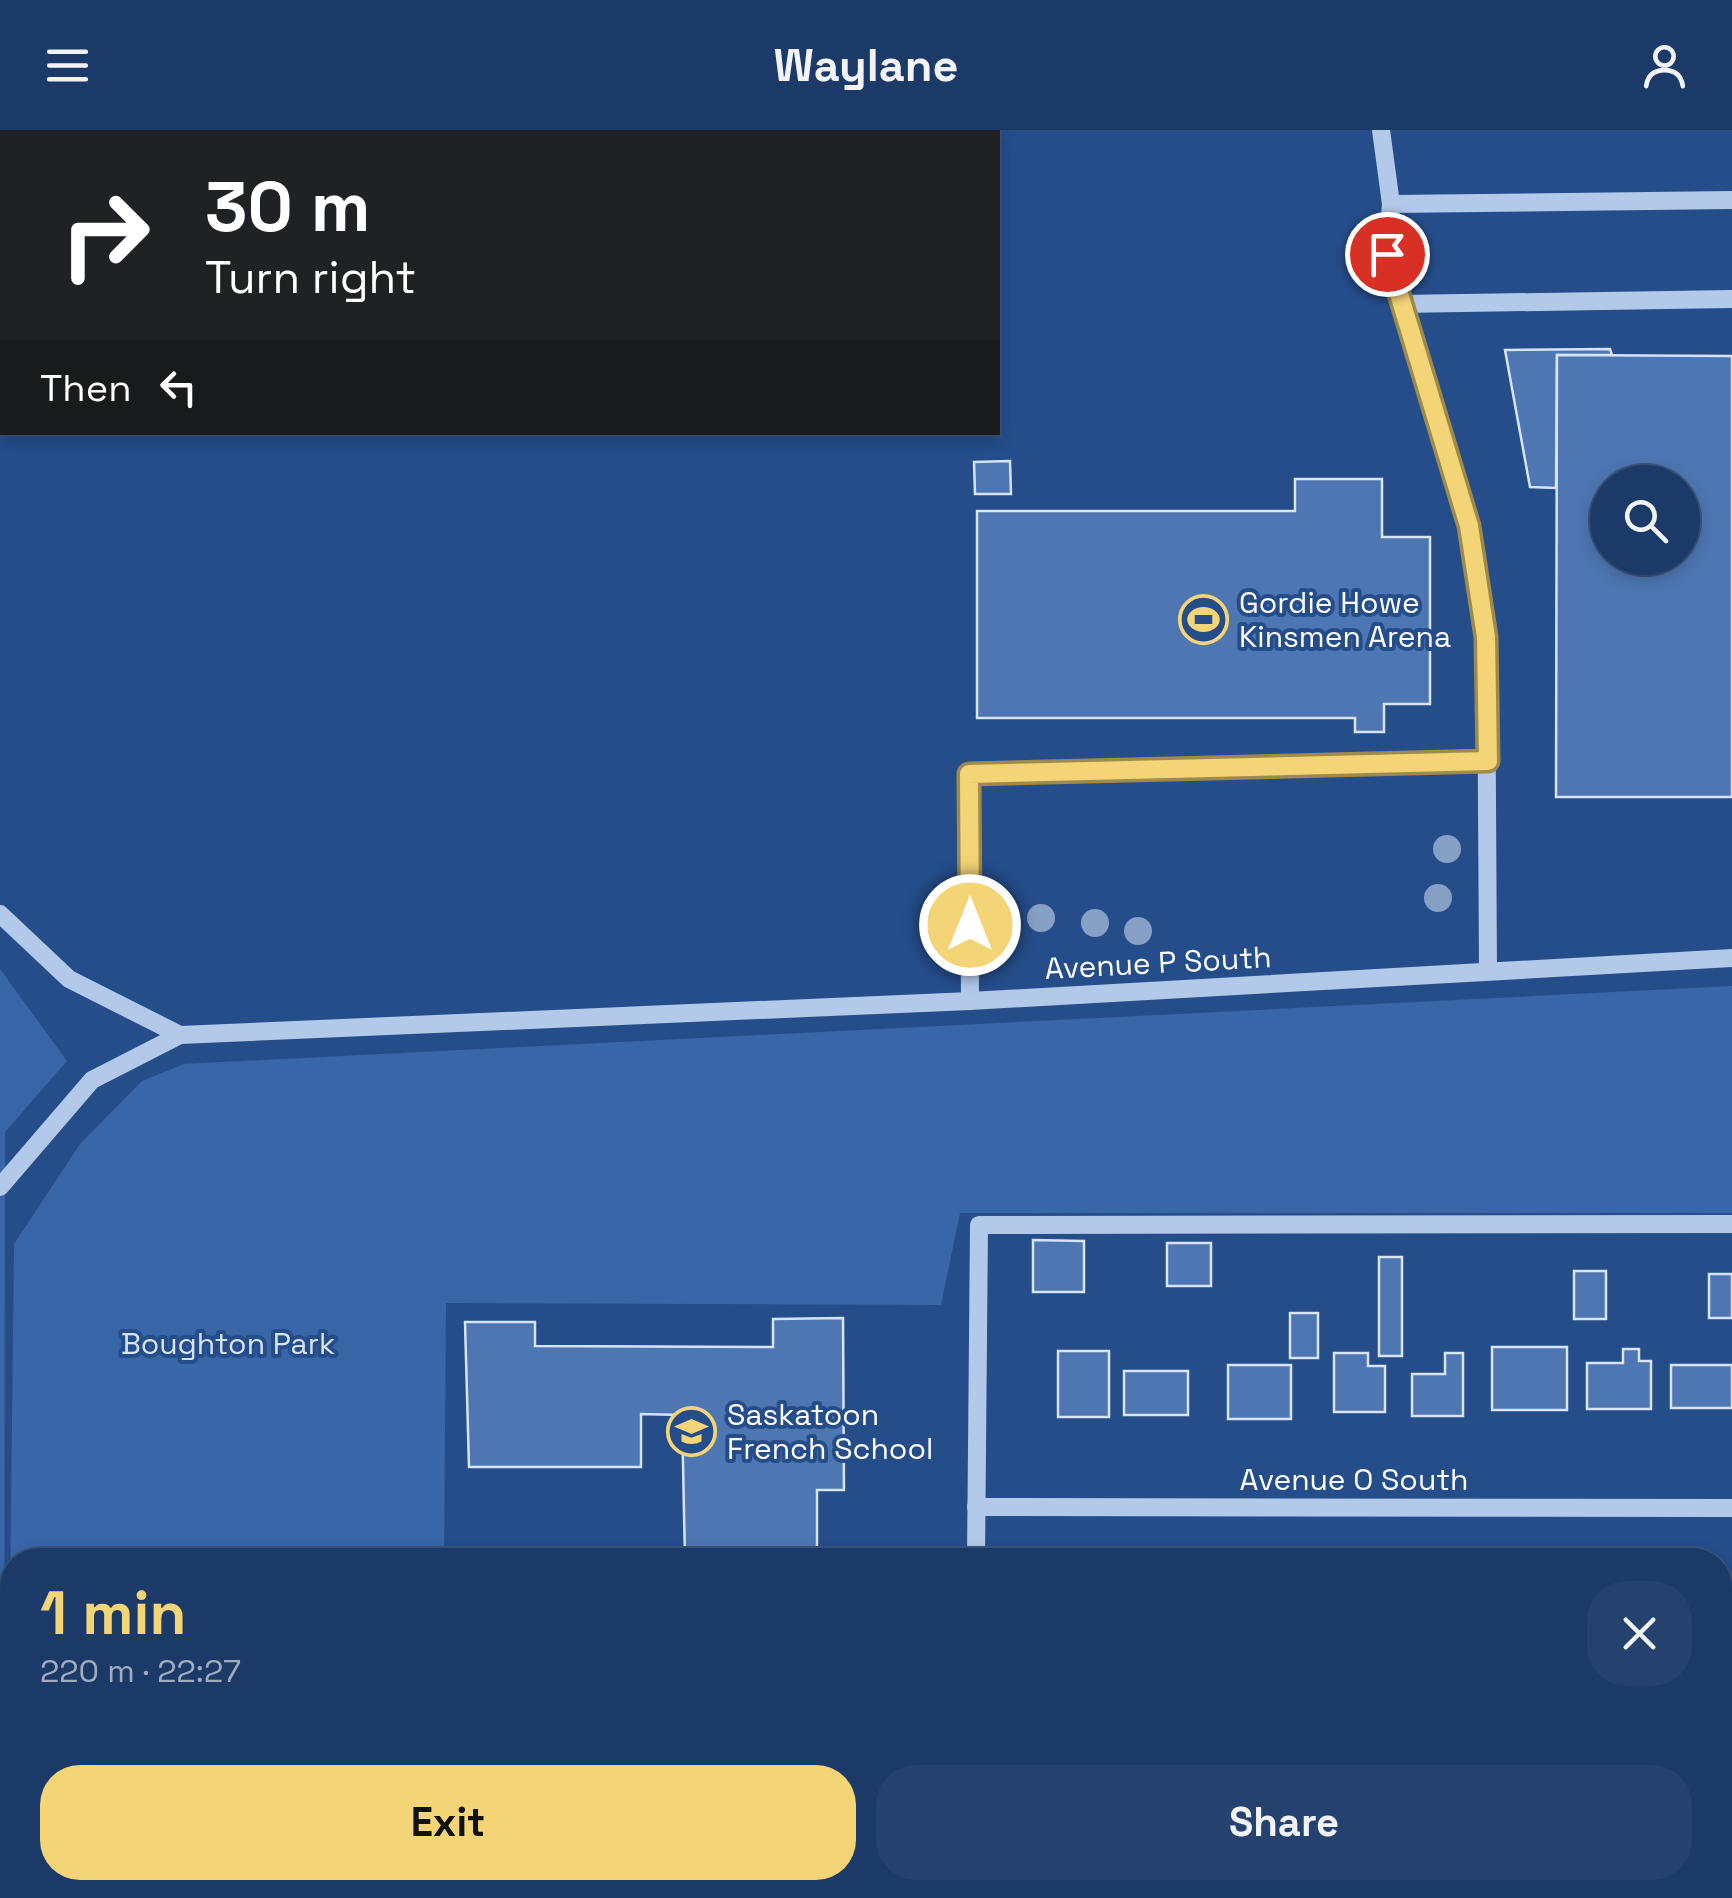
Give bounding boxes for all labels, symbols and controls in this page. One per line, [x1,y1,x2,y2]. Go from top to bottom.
text: Waylane [774,37,958,94]
icon: menu [40,38,95,93]
icon: person [1637,38,1692,93]
text: 30 m [205,162,370,251]
icon: right [40,170,170,300]
pin [1345,212,1430,297]
icon: arrive [1360,227,1415,282]
text: Turn right [205,249,416,306]
icon: left [151,360,206,415]
text: Then [40,364,131,412]
map controls [1590,465,1700,575]
button: search [1590,465,1700,575]
place label: Gordie Howe Kinsmen Arena [1239,583,1451,656]
sports icon: Gordie Howe Kinsmen Arena [1178,594,1230,646]
position arrow [918,873,1022,977]
street label: Avenue P South [1044,937,1272,988]
park label: Boughton Park [121,1324,335,1363]
place label: Saskatoon French School [727,1395,933,1468]
school or university icon: Saskatoon French School [666,1406,718,1458]
street label: Avenue O South [1240,1460,1468,1499]
text: 1 min [40,1575,187,1652]
button: close [1587,1581,1692,1686]
text: 220 m · 22:27 [40,1651,241,1691]
button: Exit [40,1765,856,1880]
button: Share [876,1765,1692,1880]

